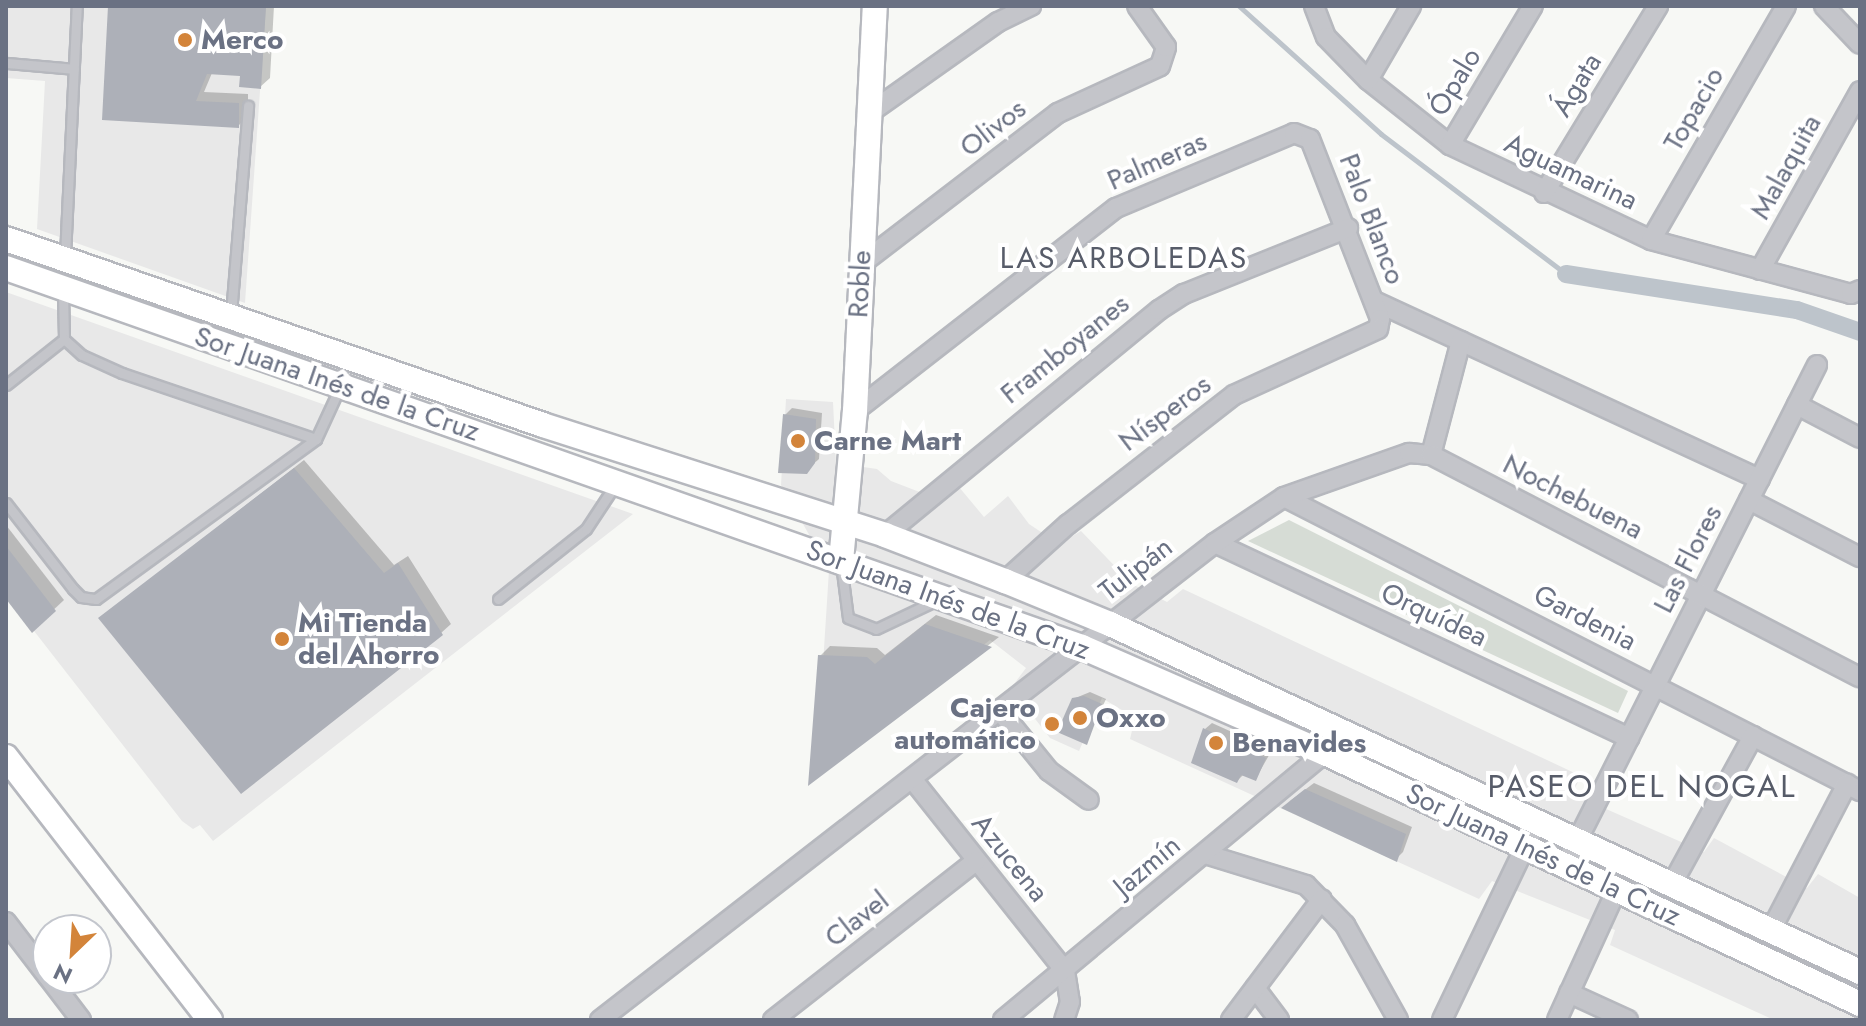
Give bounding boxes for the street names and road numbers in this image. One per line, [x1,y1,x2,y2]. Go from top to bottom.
street label: Ópalo [1422,42,1488,122]
street label: Ágata [1545,47,1609,123]
street label: Topacio [1657,61,1731,157]
street label: Olivos [953,92,1033,164]
street label: Malaquita [1744,109,1828,225]
street label: Palmeras [1102,124,1212,198]
street label: Aguamarina [1499,127,1643,217]
street label: Palo Blanco [1332,149,1412,289]
street label: Roble [841,249,879,319]
street label: Framboyanes [994,287,1136,411]
street label: Sor Juana Inés de la Cruz [190,319,484,449]
street label: Nísperos [1112,368,1218,458]
street label: Nochebuena [1497,447,1649,547]
street label: Las Flores [1647,500,1729,618]
street label: Tulipán [1093,530,1179,608]
street label: Sor Juana Inés de la Cruz [802,533,1094,667]
street label: Orquídea [1376,576,1492,654]
street label: Gardenia [1528,578,1642,658]
street label: Sor Juana Inés de la Cruz [1400,777,1686,933]
street label: Azucena [964,807,1056,909]
street label: Jazmín [1107,828,1187,904]
street label: Clavel [818,884,896,954]

